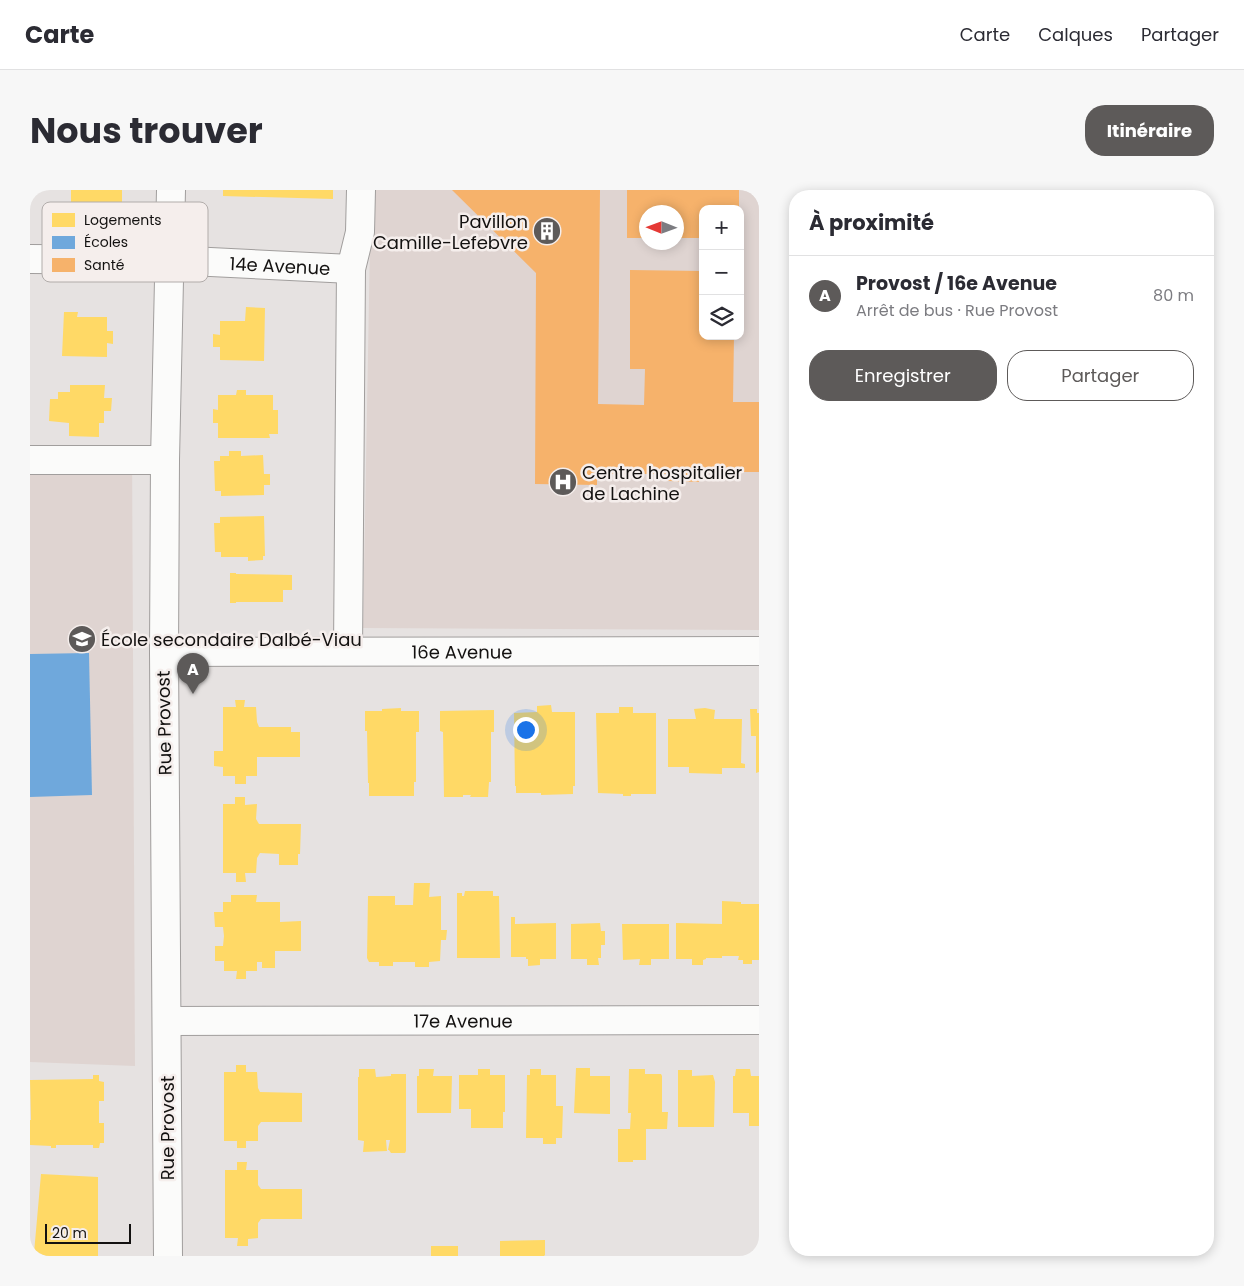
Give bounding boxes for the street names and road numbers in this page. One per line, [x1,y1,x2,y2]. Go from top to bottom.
street label: 14e Avenue [229,250,331,280]
street label: 16e Avenue [412,639,512,664]
street label: Rue Provost [151,670,177,776]
street label: 17e Avenue [413,1008,513,1033]
street label: Rue Provost [155,1076,180,1180]

